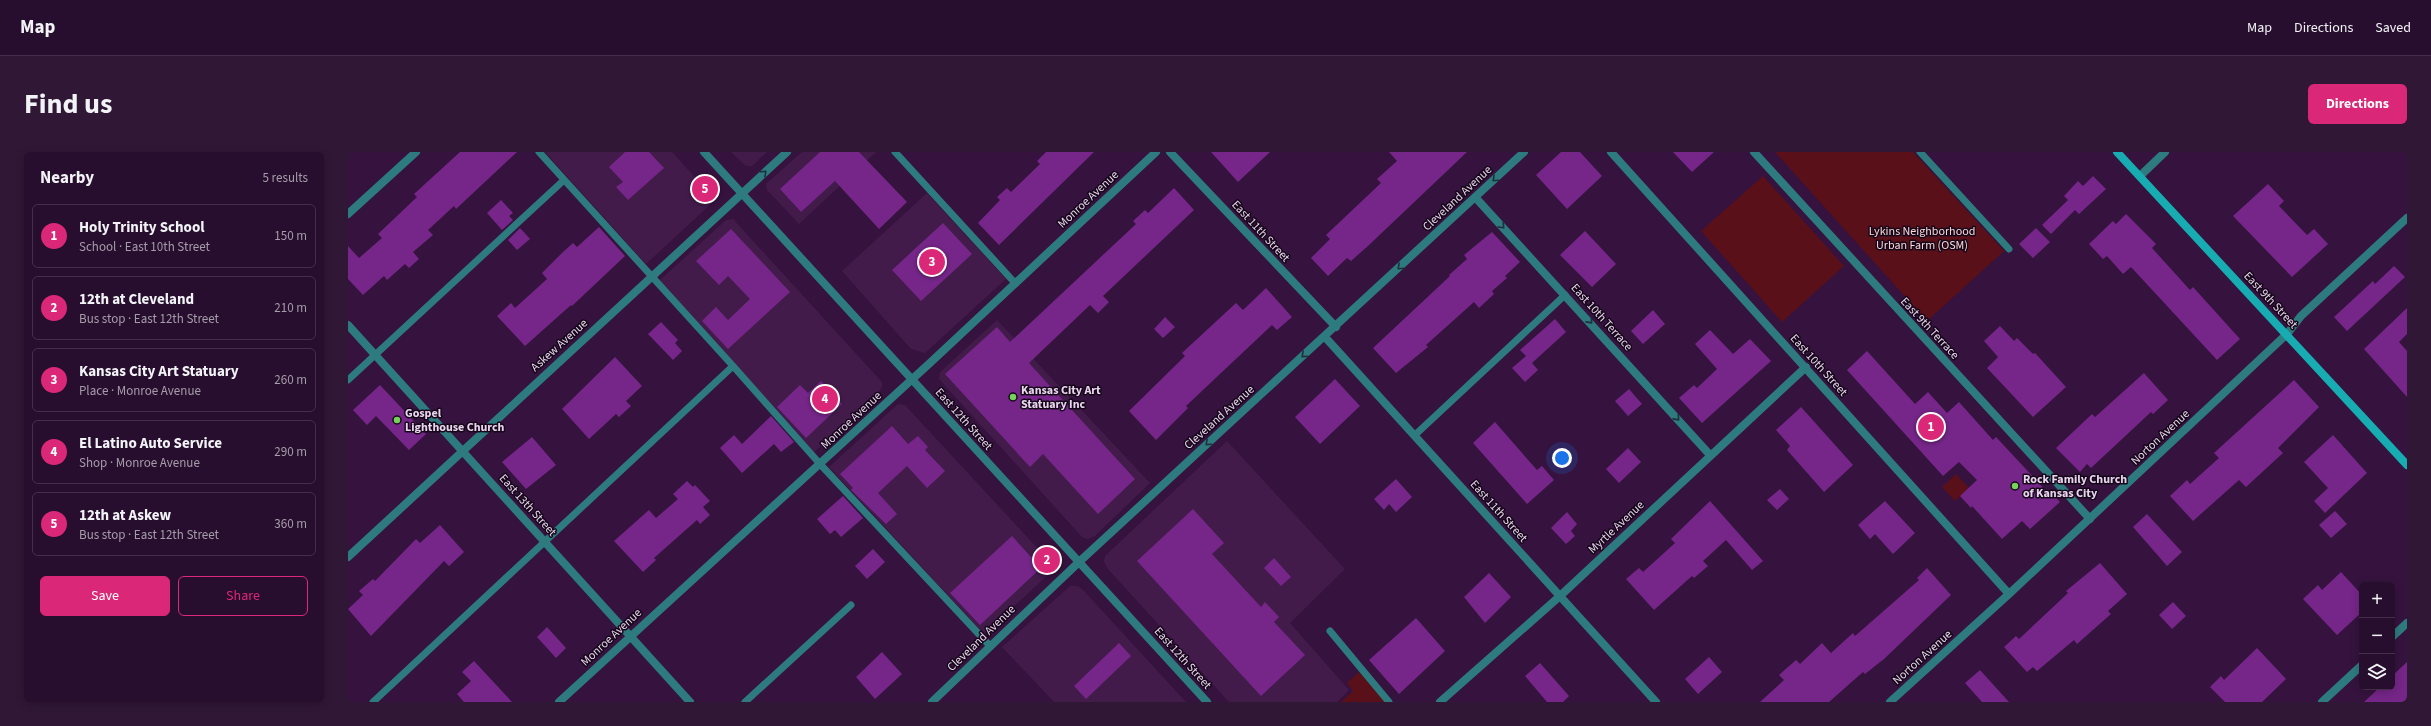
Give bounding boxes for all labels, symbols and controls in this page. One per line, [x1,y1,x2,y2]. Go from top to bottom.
text: Map [20,14,55,41]
text: Map [2247,18,2272,38]
text: Directions [2294,18,2353,38]
text: Saved [2375,18,2411,38]
text: Find us [24,84,112,124]
button: Directions [2308,84,2407,124]
street label: Cleveland Avenue [1419,162,1496,235]
text: Nearby [40,166,94,190]
street label: Monroe Avenue [1054,167,1123,232]
text: 5 results [263,169,308,187]
one-way arrow [759,170,767,177]
pin: 5 [692,174,718,204]
one-way arrow [1492,174,1500,181]
street label: East 11th Street [1228,197,1294,266]
text: Holy Trinity School [79,217,205,238]
one-way arrow [1497,221,1504,228]
park label: Lykins Neighborhood Urban Farm (OSM) [1869,223,1975,254]
text: 1 [51,227,57,245]
text: 150 m [274,227,307,245]
text: School · East 10th Street [79,238,210,256]
pin: 3 [919,247,945,277]
one-way arrow [1397,262,1405,270]
street label: East 9th Street [2240,268,2302,333]
street label: East 10th Terrace [1567,280,1637,355]
text: 12th at Cleveland [79,289,194,310]
street label: East 9th Terrace [1896,294,1963,363]
text: 2 [51,299,57,317]
text: 210 m [274,299,307,317]
text: Bus stop · East 12th Street [79,310,219,328]
street label: Askew Avenue [527,315,592,376]
one-way arrow [1585,317,1592,324]
street label: East 10th Street [1786,330,1851,400]
one-way arrow [1302,351,1309,358]
text: Kansas City Art Statuary [79,361,239,382]
text: 3 [51,371,57,389]
text: 260 m [274,371,307,389]
street label: Cleveland Avenue [1181,381,1258,454]
text: Place · Monroe Avenue [79,382,201,400]
place label: Kansas City Art Statuary Inc [1021,382,1101,413]
pin: 4 [812,384,838,414]
street label: East 12th Street [931,384,996,454]
street label: Monroe Avenue [817,388,886,453]
marker: Kansas City Art Statuary Inc [1008,392,1018,402]
place label: Gospel Lighthouse Church [405,405,505,436]
street label: Norton Avenue [2127,406,2194,469]
pin: 1 [1918,412,1944,442]
one-way arrow [1672,413,1679,421]
marker: Gospel Lighthouse Church [392,415,402,425]
text: El Latino Auto Service [79,433,222,454]
one-way arrow [1206,438,1213,445]
text: 4 [51,443,57,461]
text: 290 m [274,443,307,461]
your location [1552,448,1572,468]
text: Shop · Monroe Avenue [79,454,200,472]
street label: East 13th Street [495,470,560,540]
place label: Rock Family Church of Kansas City [2023,471,2127,502]
street label: East 11th Street [1466,476,1531,546]
marker: Rock Family Church of Kansas City [2010,481,2020,491]
street label: Myrtle Avenue [1585,497,1648,558]
text: 12th at Askew [79,505,171,526]
text: 5 [51,515,57,533]
text: 360 m [274,515,307,533]
text: Bus stop · East 12th Street [79,526,219,544]
pin: 2 [1034,545,1060,575]
button: Save [40,576,170,616]
button: Share [178,576,308,616]
map controls [2359,582,2395,690]
button: + [2359,582,2395,618]
street label: Cleveland Avenue [943,601,1019,675]
street label: Monroe Avenue [577,605,646,670]
button: − [2359,618,2395,654]
street label: East 12th Street [1150,623,1215,693]
street label: Norton Avenue [1889,626,1956,689]
button: layers [2359,654,2395,690]

